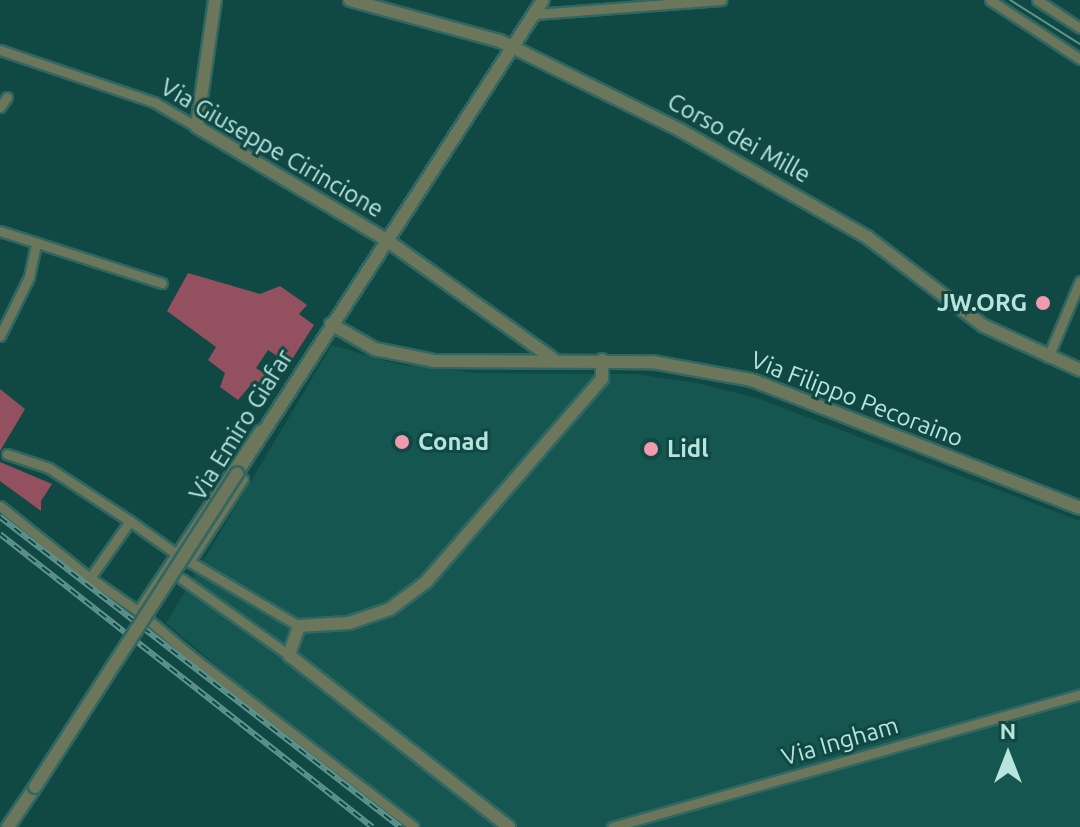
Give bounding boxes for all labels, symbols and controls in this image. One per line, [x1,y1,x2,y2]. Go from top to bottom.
street label: Via Giuseppe Cirincione [155,72,389,224]
street label: Corso dei Mille [663,87,815,189]
place label: JW.ORG [937,289,1027,317]
marker: JW.ORG [1034,294,1052,312]
street label: Via Emiro Giafar [183,344,299,506]
street label: Via Filippo Pecoraino [747,345,967,453]
place label: Conad [418,428,489,456]
marker: Conad [393,433,411,451]
place label: Lidl [667,435,709,463]
marker: Lidl [642,440,660,458]
street label: Via Ingham [778,711,902,771]
north arrow [968,715,1048,795]
text: N [1000,718,1016,743]

